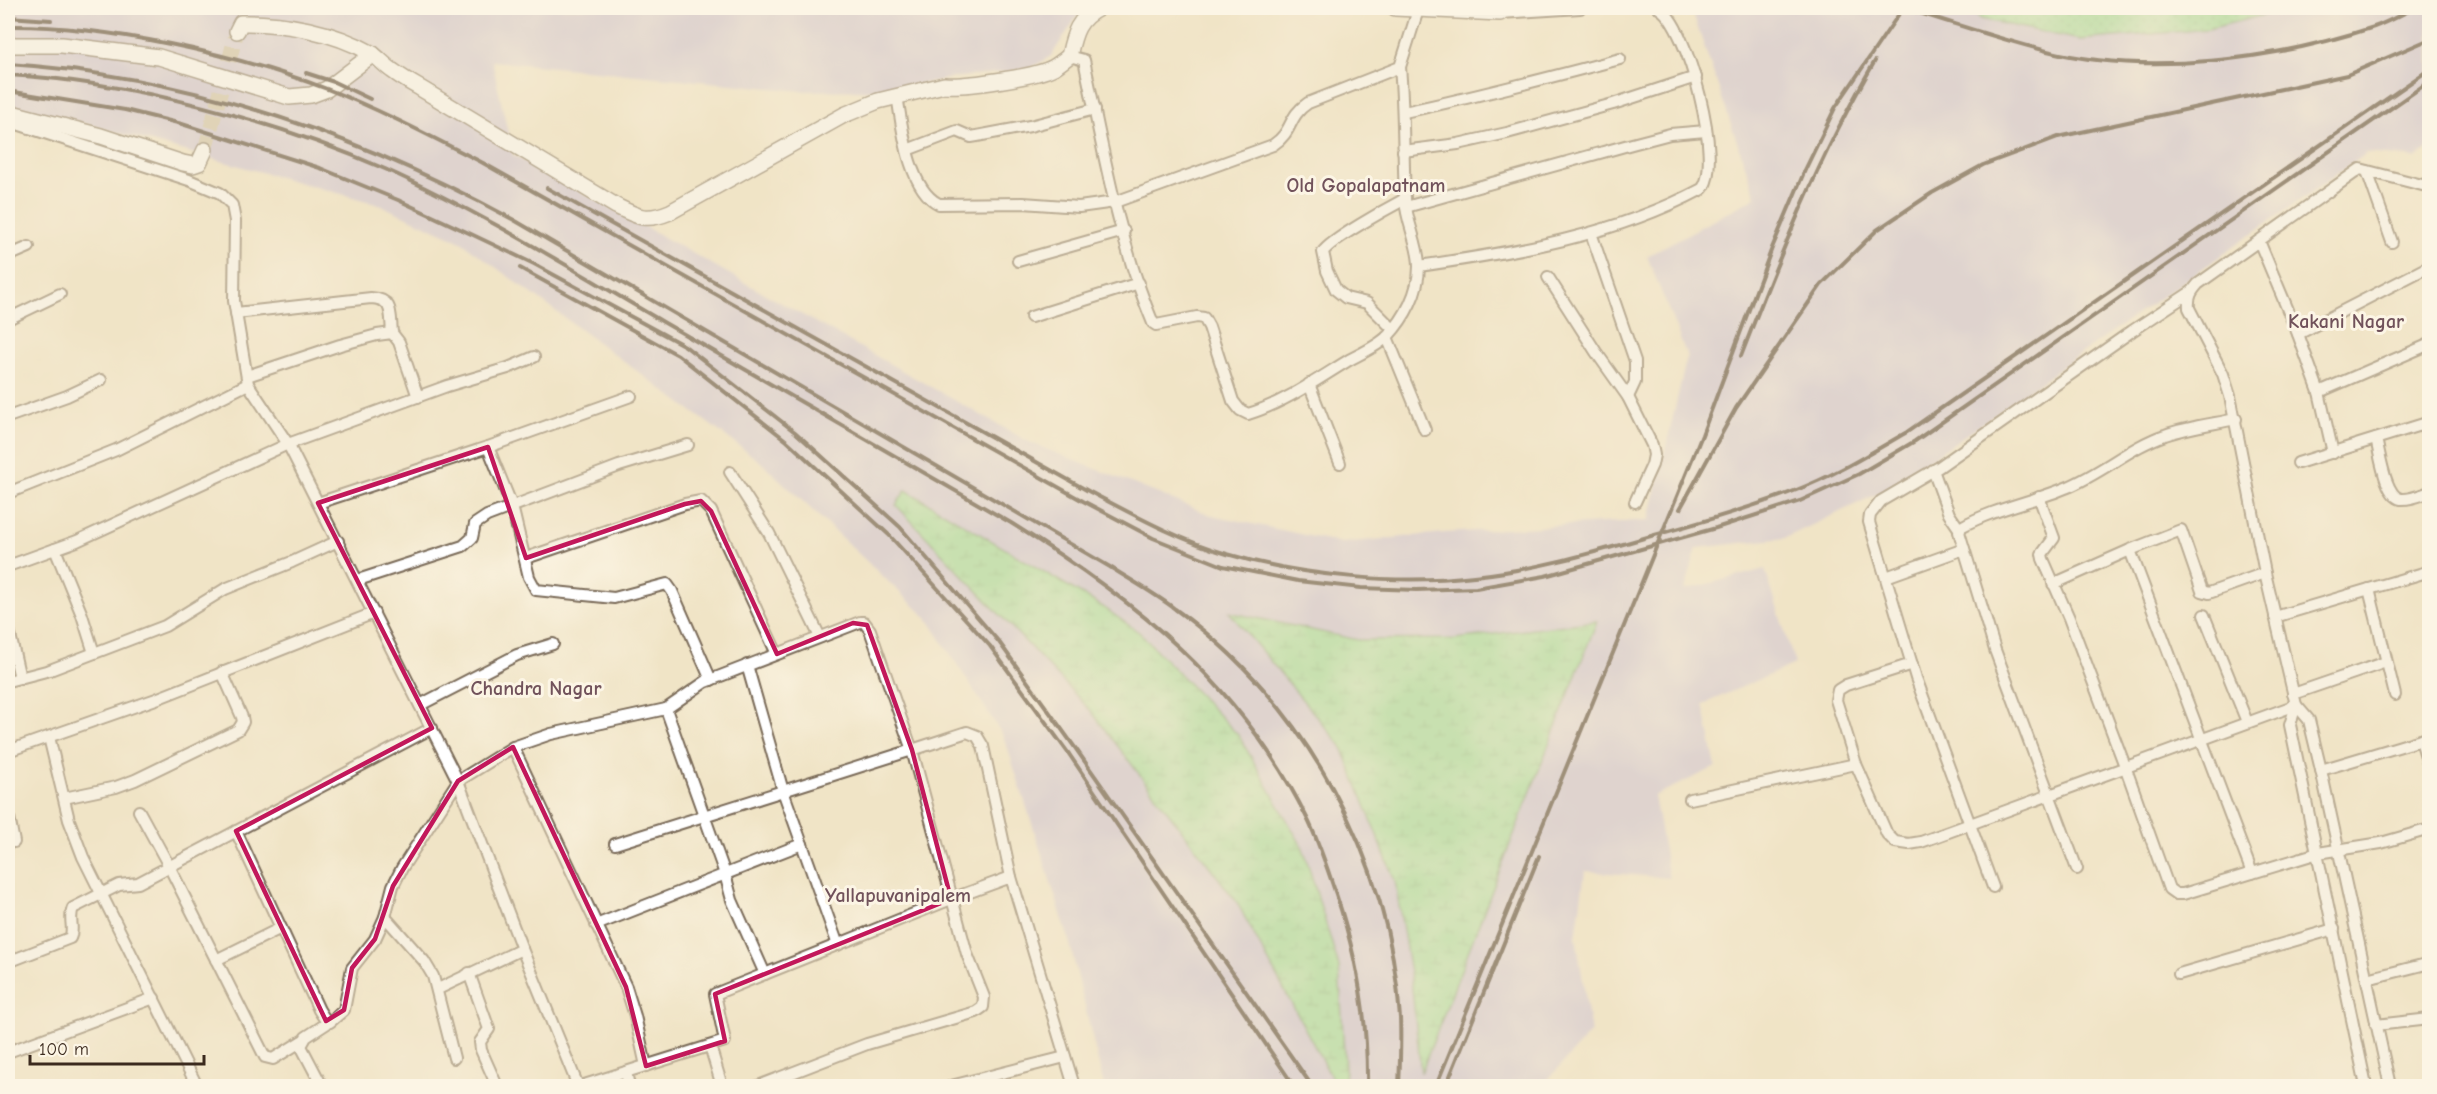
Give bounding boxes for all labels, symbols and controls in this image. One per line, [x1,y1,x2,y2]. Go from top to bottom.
district label: Old Gopalapatnam [1286,174,1446,197]
district label: Kakani Nagar [2288,310,2404,333]
district label: Chandra Nagar [470,677,602,700]
district label: Yallapuvanipalem [825,884,971,907]
scale bar [30,1028,204,1066]
text: 100 m [39,1039,89,1060]

